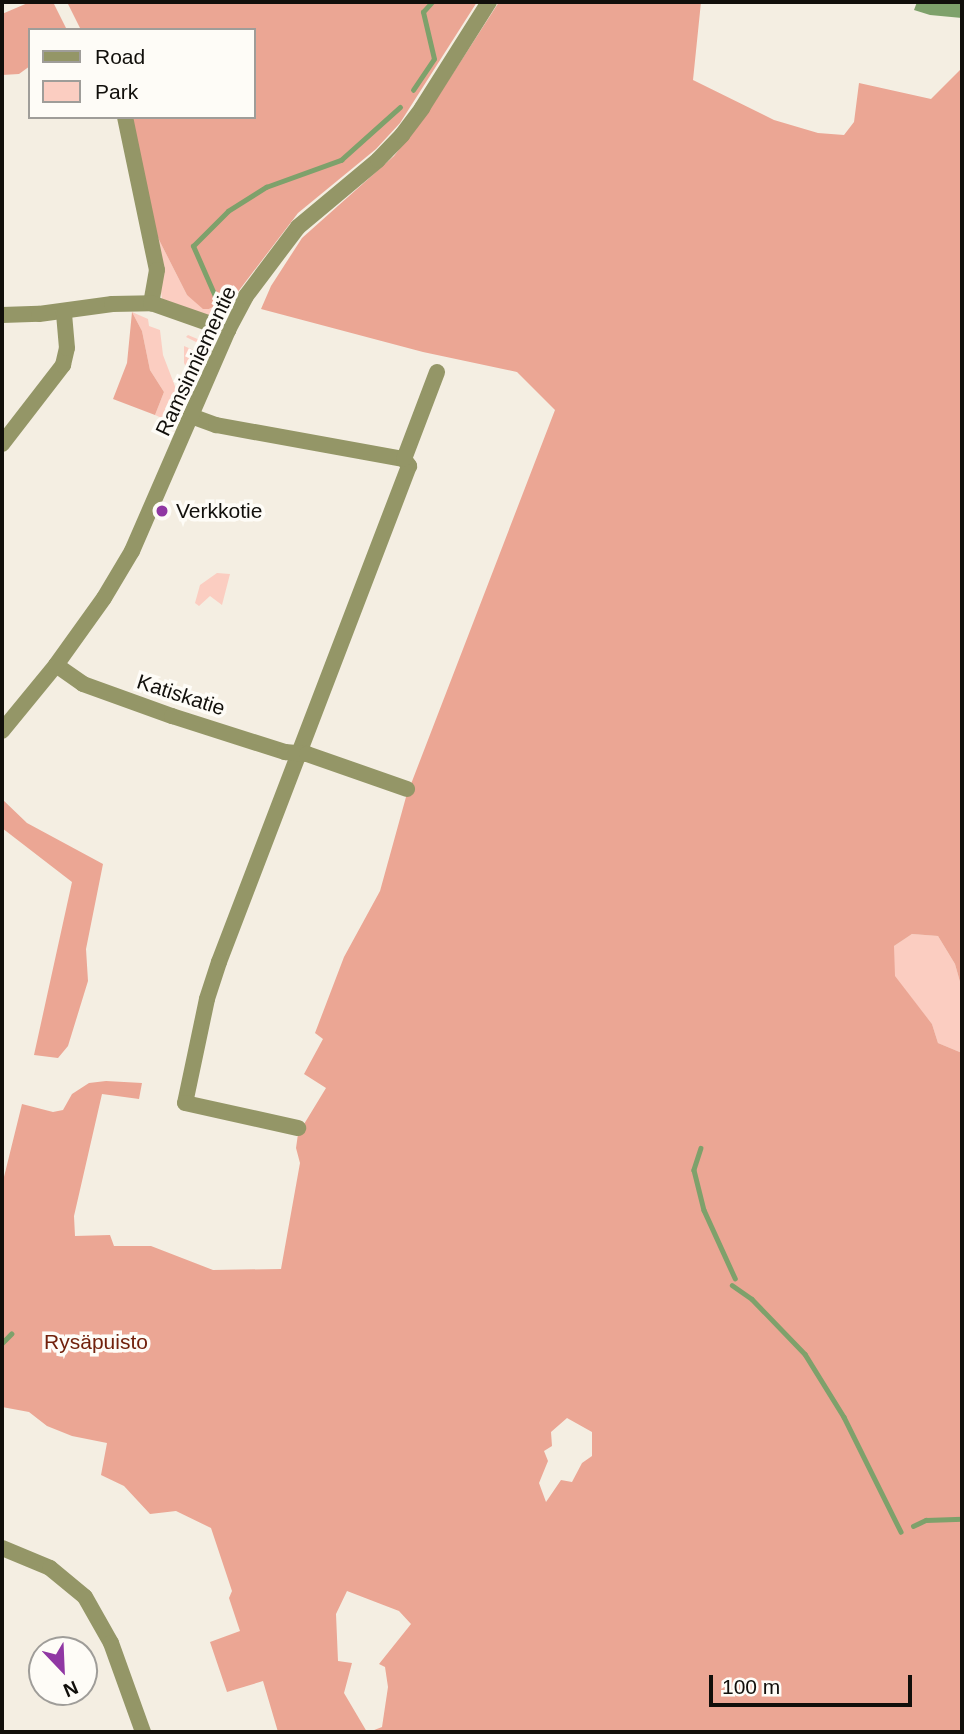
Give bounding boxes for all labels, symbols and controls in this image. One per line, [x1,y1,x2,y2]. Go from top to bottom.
legend [28,28,256,119]
text: Road [95,45,145,68]
text: Park [95,80,138,103]
street label: Ramsinniementie [150,282,242,440]
place label: Verkkotie [176,498,262,524]
marker: Verkkotie [154,503,170,519]
street label: Katiskatie [134,669,228,721]
park label: Rysäpuisto [44,1329,148,1355]
north arrow [28,1636,98,1706]
scale bar [712,1660,915,1704]
text: 100 m [722,1675,780,1698]
text: N [60,1677,81,1701]

